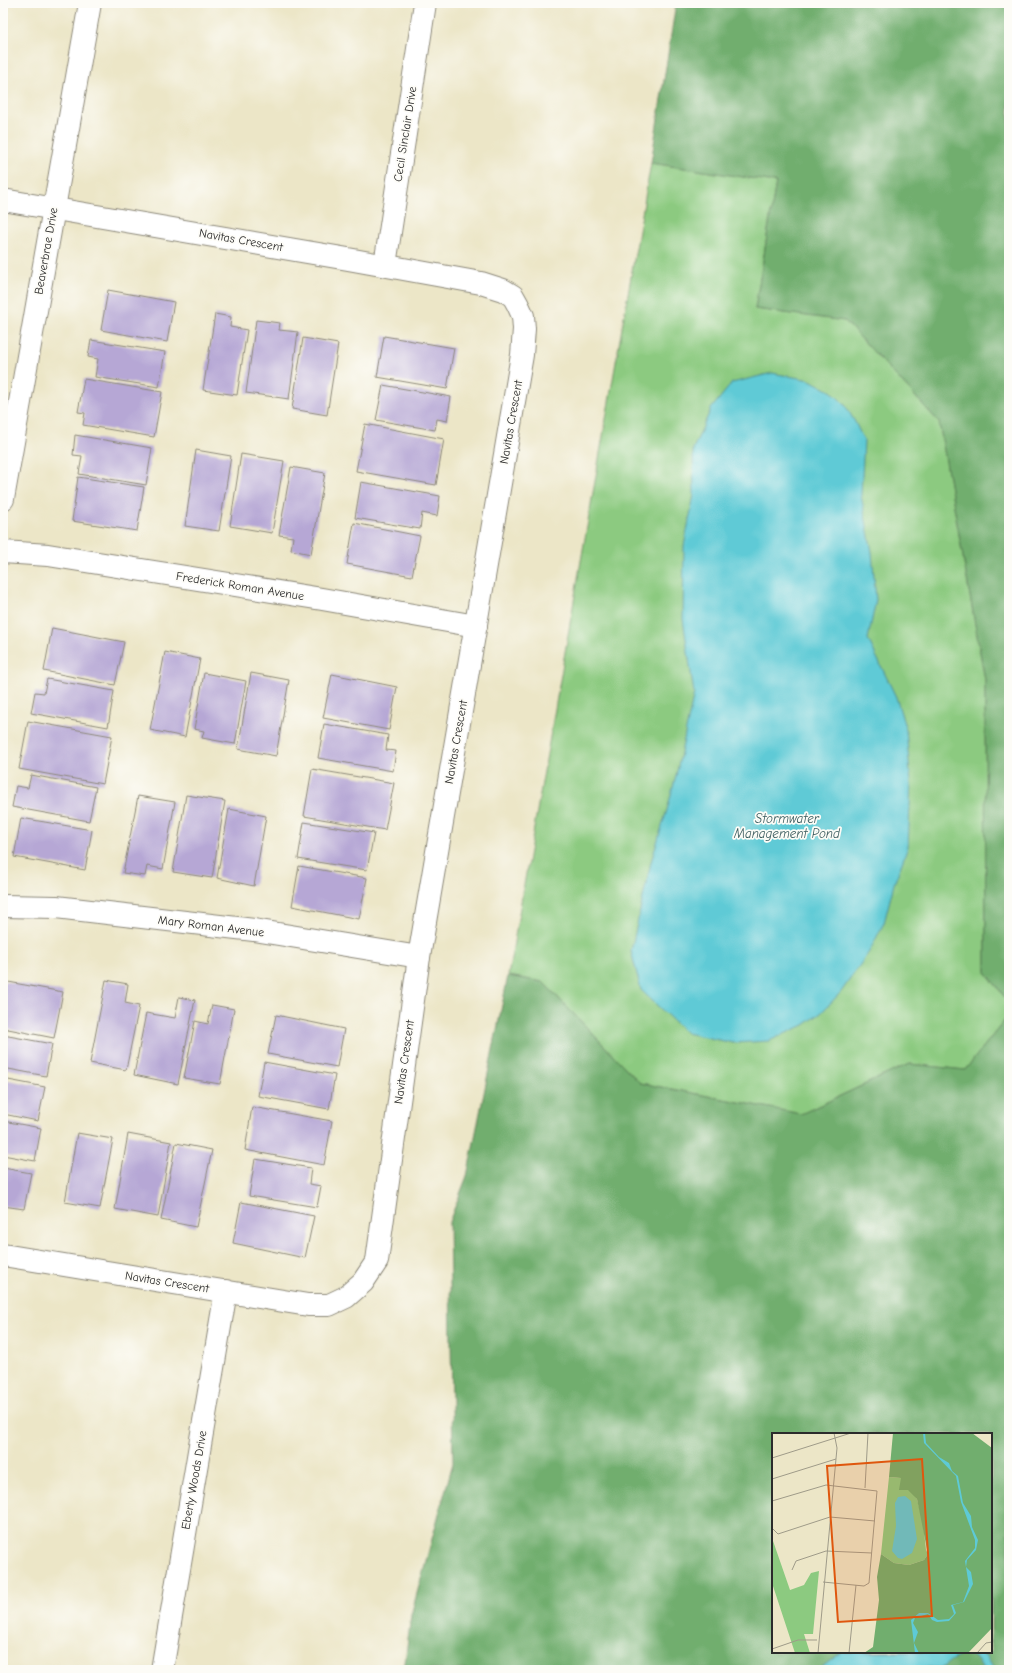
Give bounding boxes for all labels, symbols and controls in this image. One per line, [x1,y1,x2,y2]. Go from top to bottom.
street label: Cecil Sinclair Drive [391,85,419,183]
street label: Beaverbrae Drive [31,206,61,296]
street label: Navitas Crescent [198,226,285,254]
street label: Navitas Crescent [497,378,525,465]
street label: Frederick Roman Avenue [175,569,305,603]
street label: Navitas Crescent [442,698,470,785]
water label: Stormwater Management Pond [733,811,841,841]
street label: Mary Roman Avenue [157,913,265,939]
street label: Navitas Crescent [391,1018,417,1105]
street label: Navitas Crescent [124,1268,211,1296]
street label: Eberly Woods Drive [178,1429,210,1531]
inset map [772,1433,992,1653]

